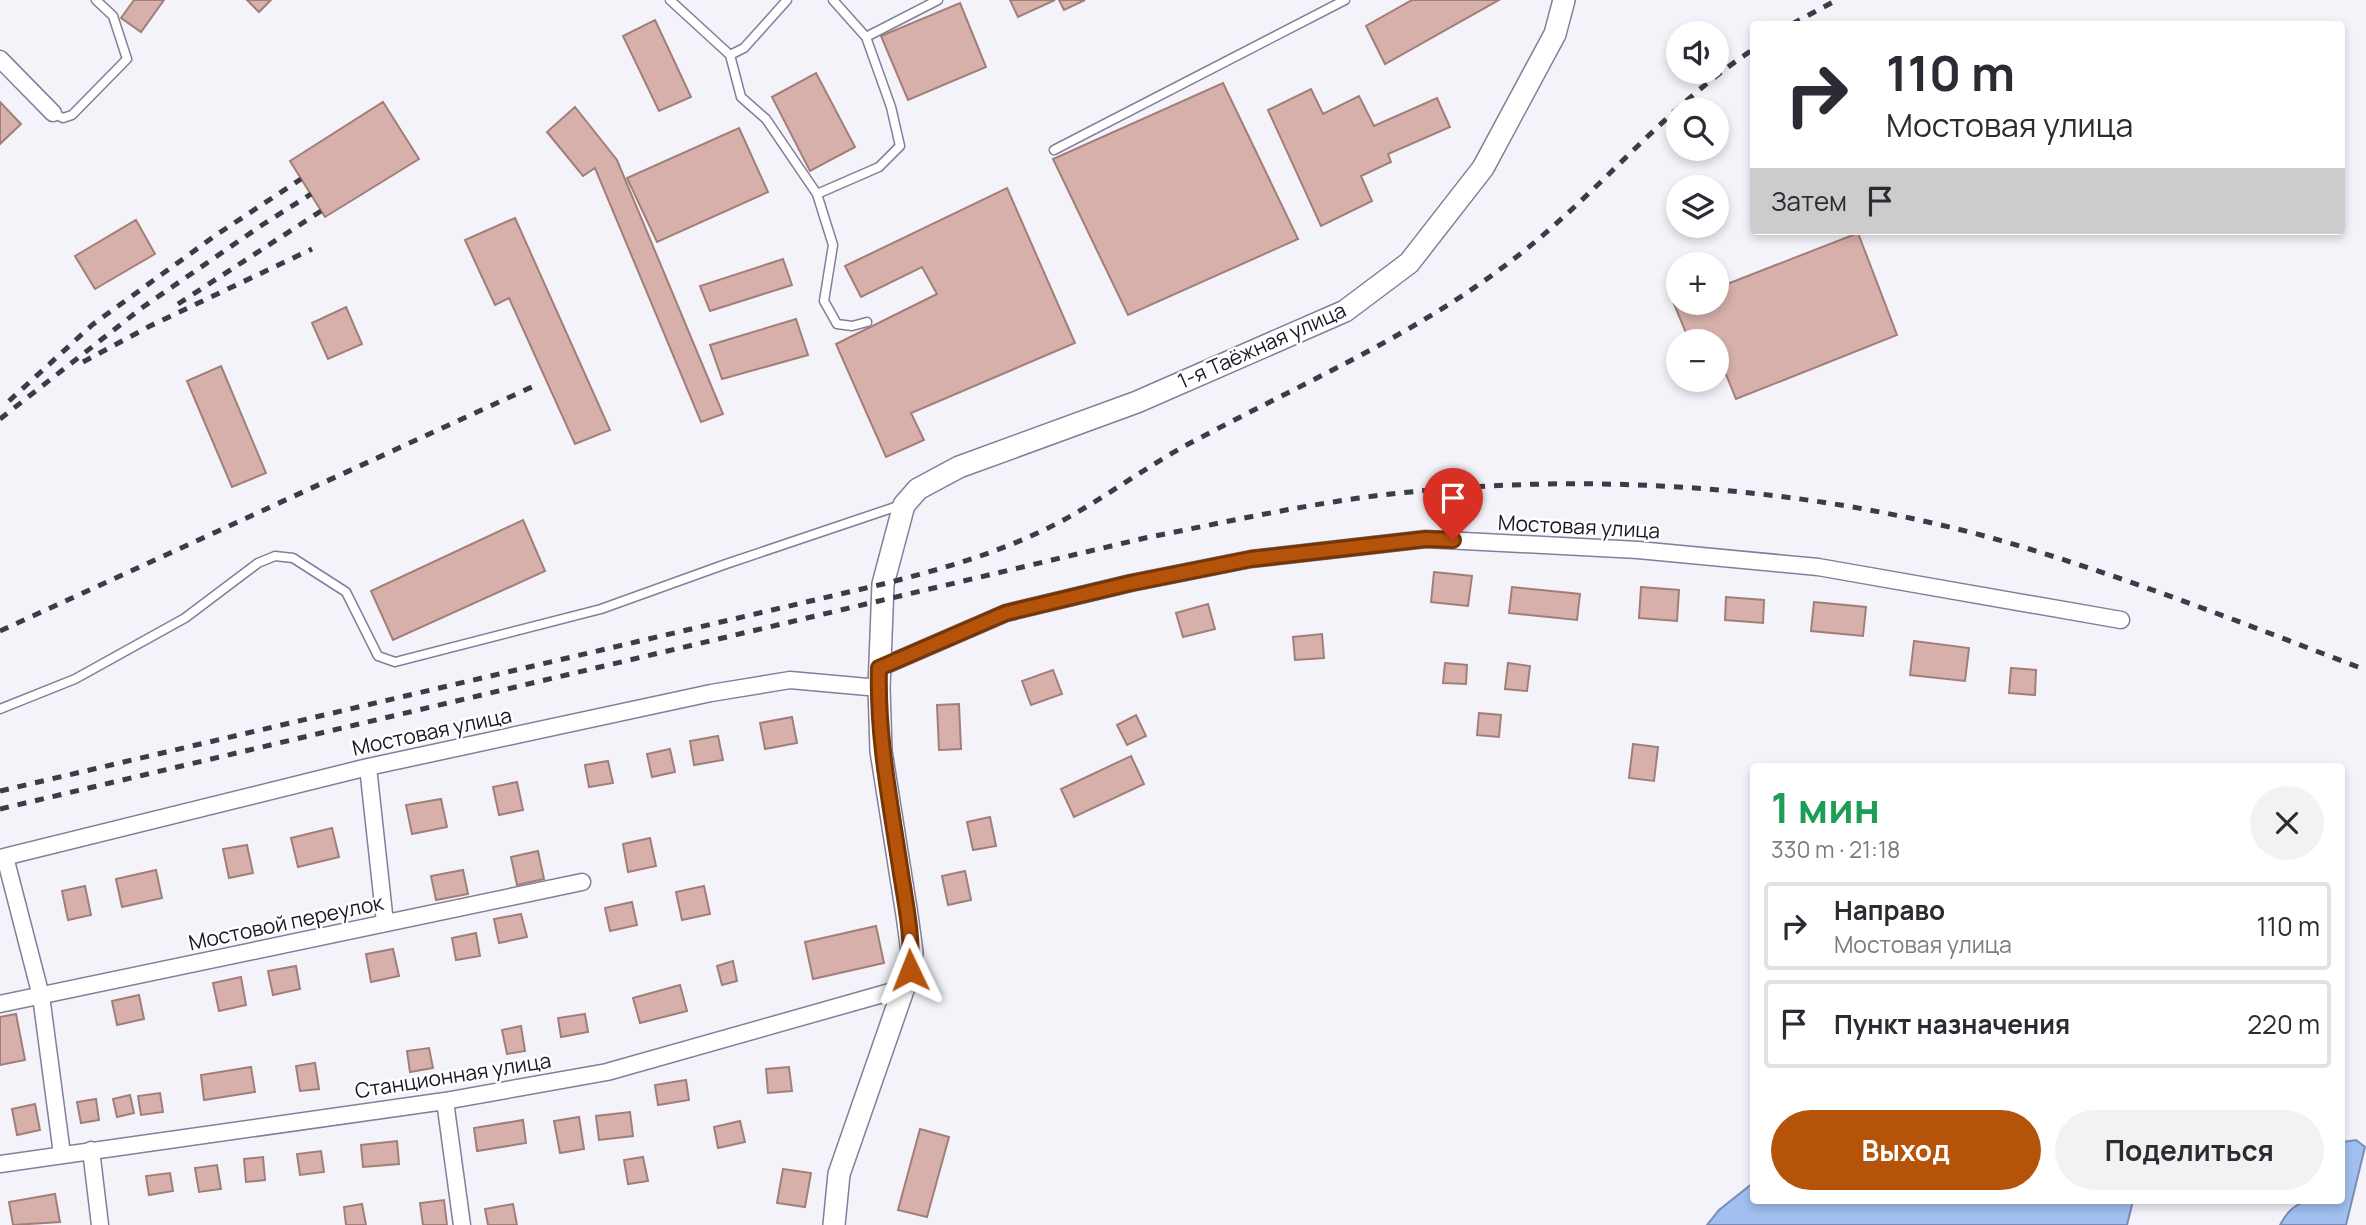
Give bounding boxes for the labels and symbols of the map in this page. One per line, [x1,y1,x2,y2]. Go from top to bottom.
street label: 1-я Таёжная улица [1173,295,1350,395]
pin [1423,468,1483,540]
street label: Мостовая улица [1497,508,1661,544]
street label: Мостовая улица [349,700,514,762]
street label: Мостовой переулок [186,888,386,956]
position arrow [873,933,947,1007]
street label: Станционная улица [353,1046,553,1104]

